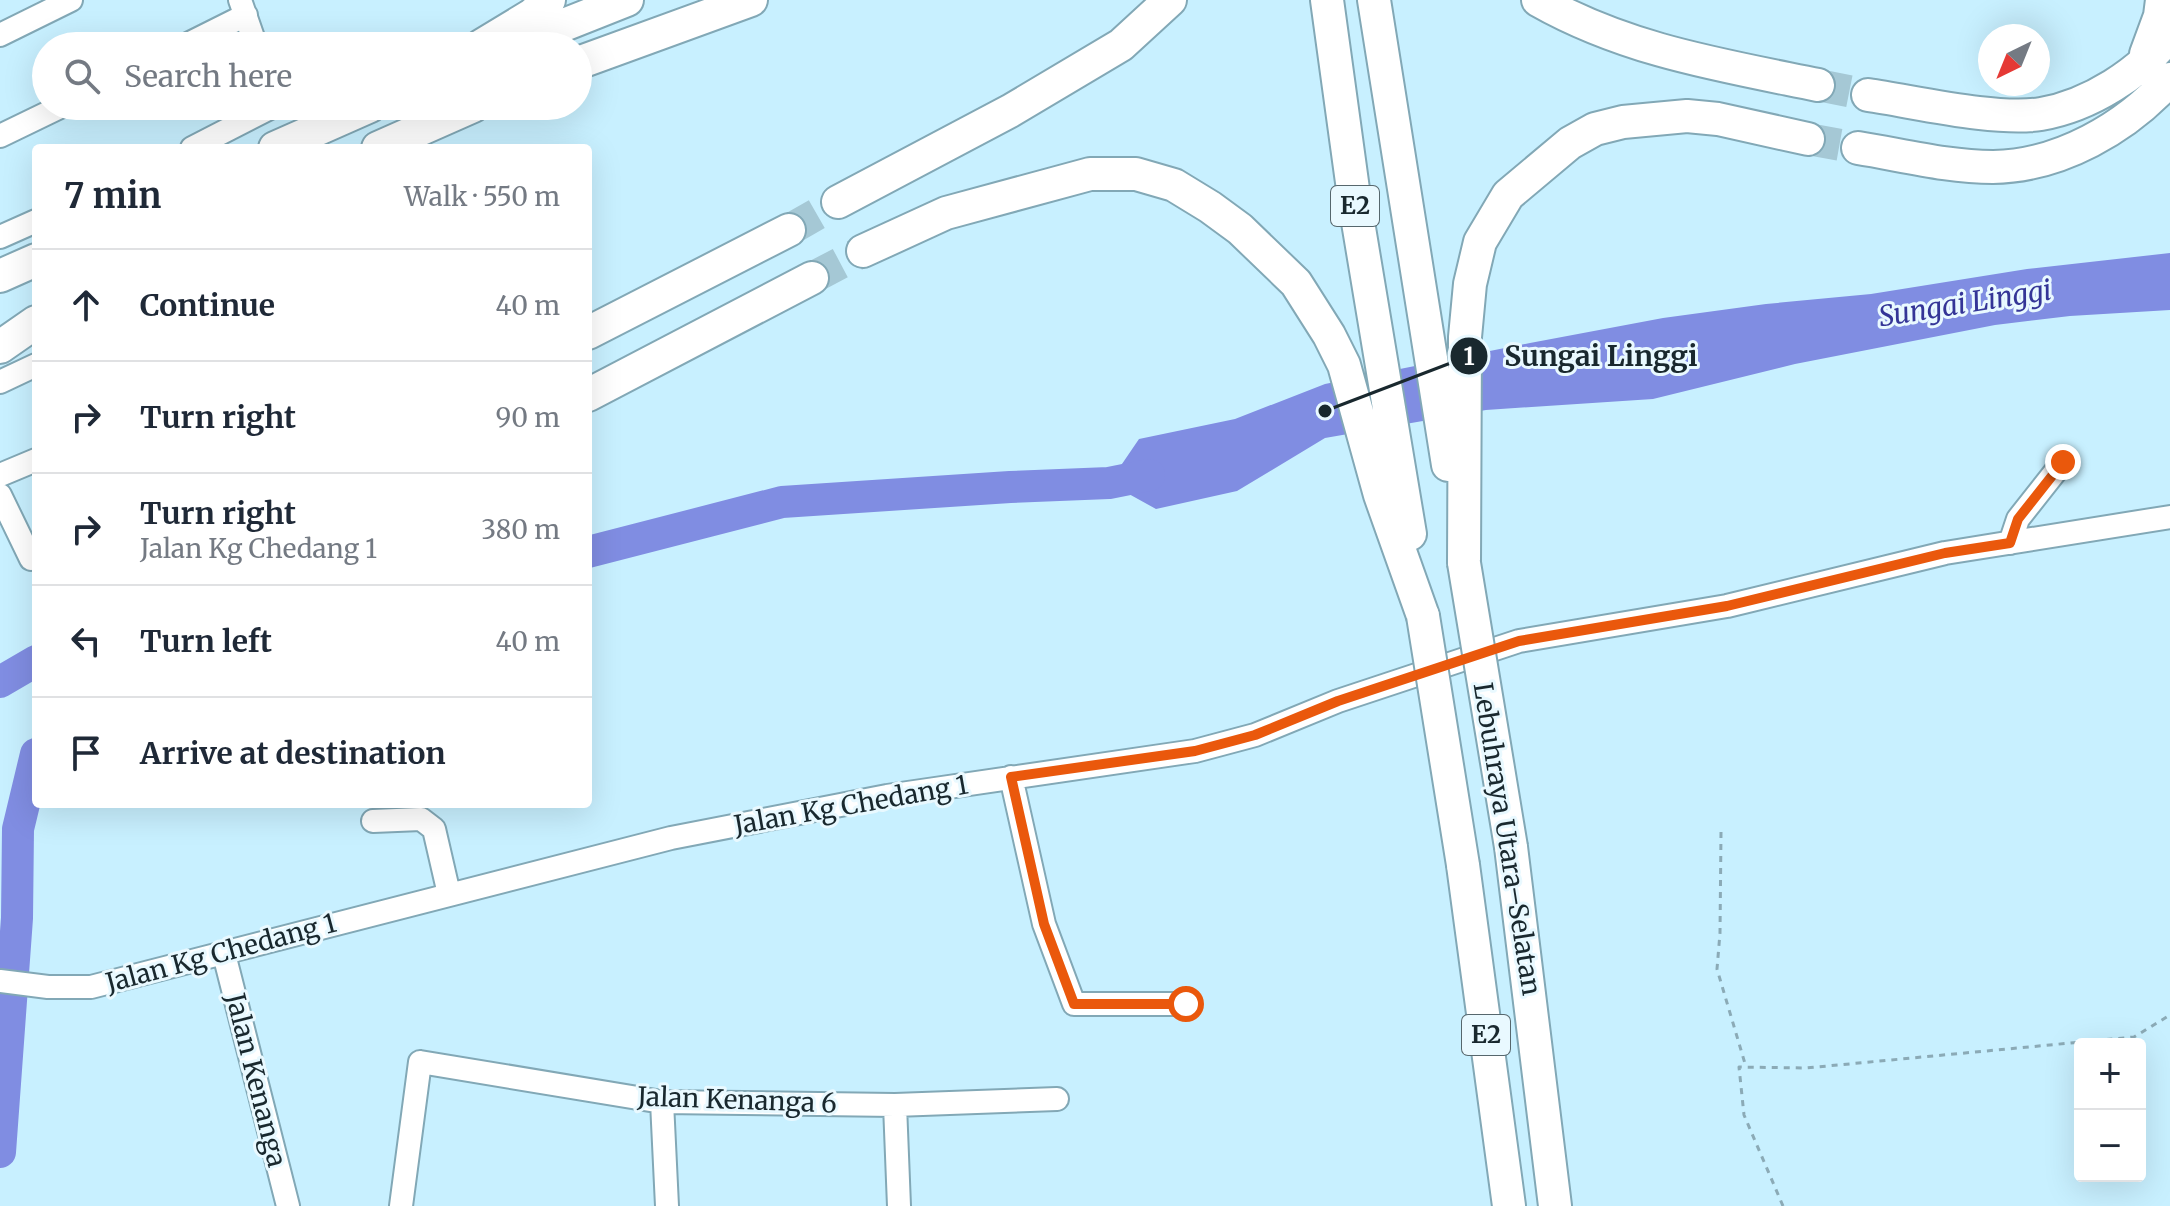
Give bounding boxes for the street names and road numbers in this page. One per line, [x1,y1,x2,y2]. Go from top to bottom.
road number: E2 [1331,186,1379,226]
street label: Lebuhraya Utara–Selatan [1466,680,1549,998]
street label: Jalan Kg Chedang 1 [730,768,971,842]
street label: Jalan Kg Chedang 1 [101,906,340,999]
street label: Jalan Kenanga [219,989,294,1170]
road number: E2 [1462,1015,1510,1055]
street label: Jalan Kenanga 6 [636,1079,837,1119]

